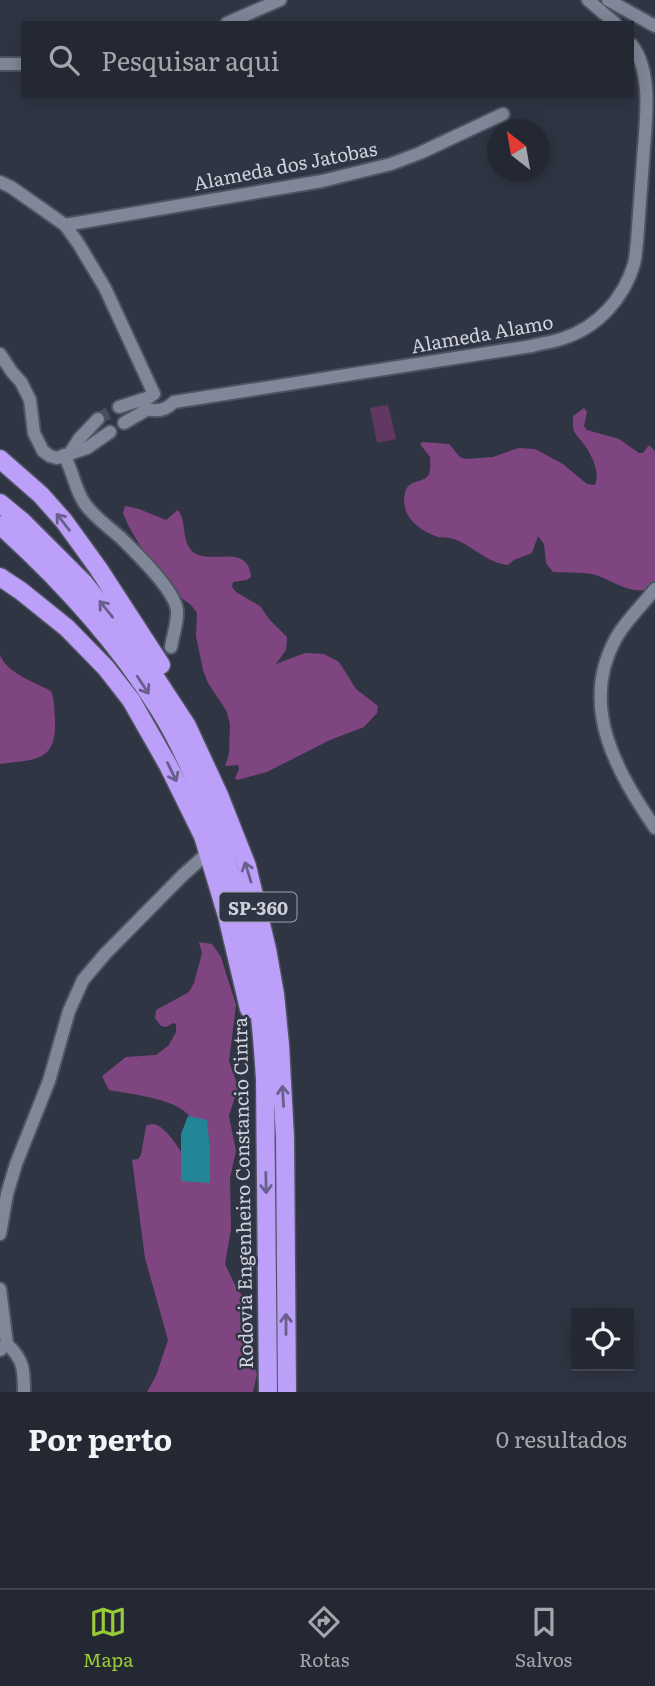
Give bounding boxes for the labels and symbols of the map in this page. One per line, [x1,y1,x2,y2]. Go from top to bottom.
north arrow [487,119,550,182]
street label: Alameda dos Jatobas [191,133,380,197]
street label: Alameda Alamo [409,307,555,359]
one-way arrow [56,513,71,531]
one-way arrow [98,601,114,619]
one-way arrow [136,675,151,694]
one-way arrow [165,761,179,782]
one-way arrow [241,861,254,883]
road number: SP-360 [219,893,296,922]
street label: Rodovia Engenheiro Constancio Cintra [225,1016,259,1369]
one-way arrow [276,1085,289,1108]
one-way arrow [259,1171,273,1194]
one-way arrow [279,1313,293,1336]

